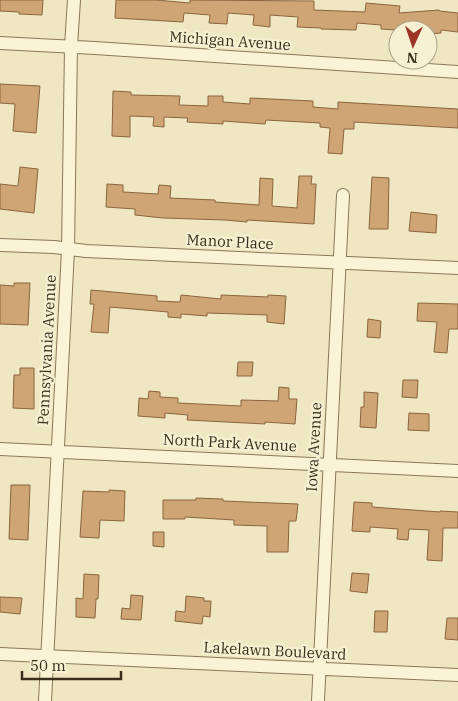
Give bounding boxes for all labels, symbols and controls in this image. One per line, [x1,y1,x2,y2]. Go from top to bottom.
north arrow [388,20,438,70]
street label: Michigan Avenue [169,27,291,54]
text: N [406,49,418,67]
street label: Manor Place [186,230,274,253]
street label: Pennsylvania Avenue [33,274,60,426]
street label: Iowa Avenue [302,402,325,492]
street label: North Park Avenue [163,430,297,455]
street label: Lakelawn Boulevard [203,637,347,664]
scale bar [22,648,121,680]
text: 50 m [30,656,66,675]

